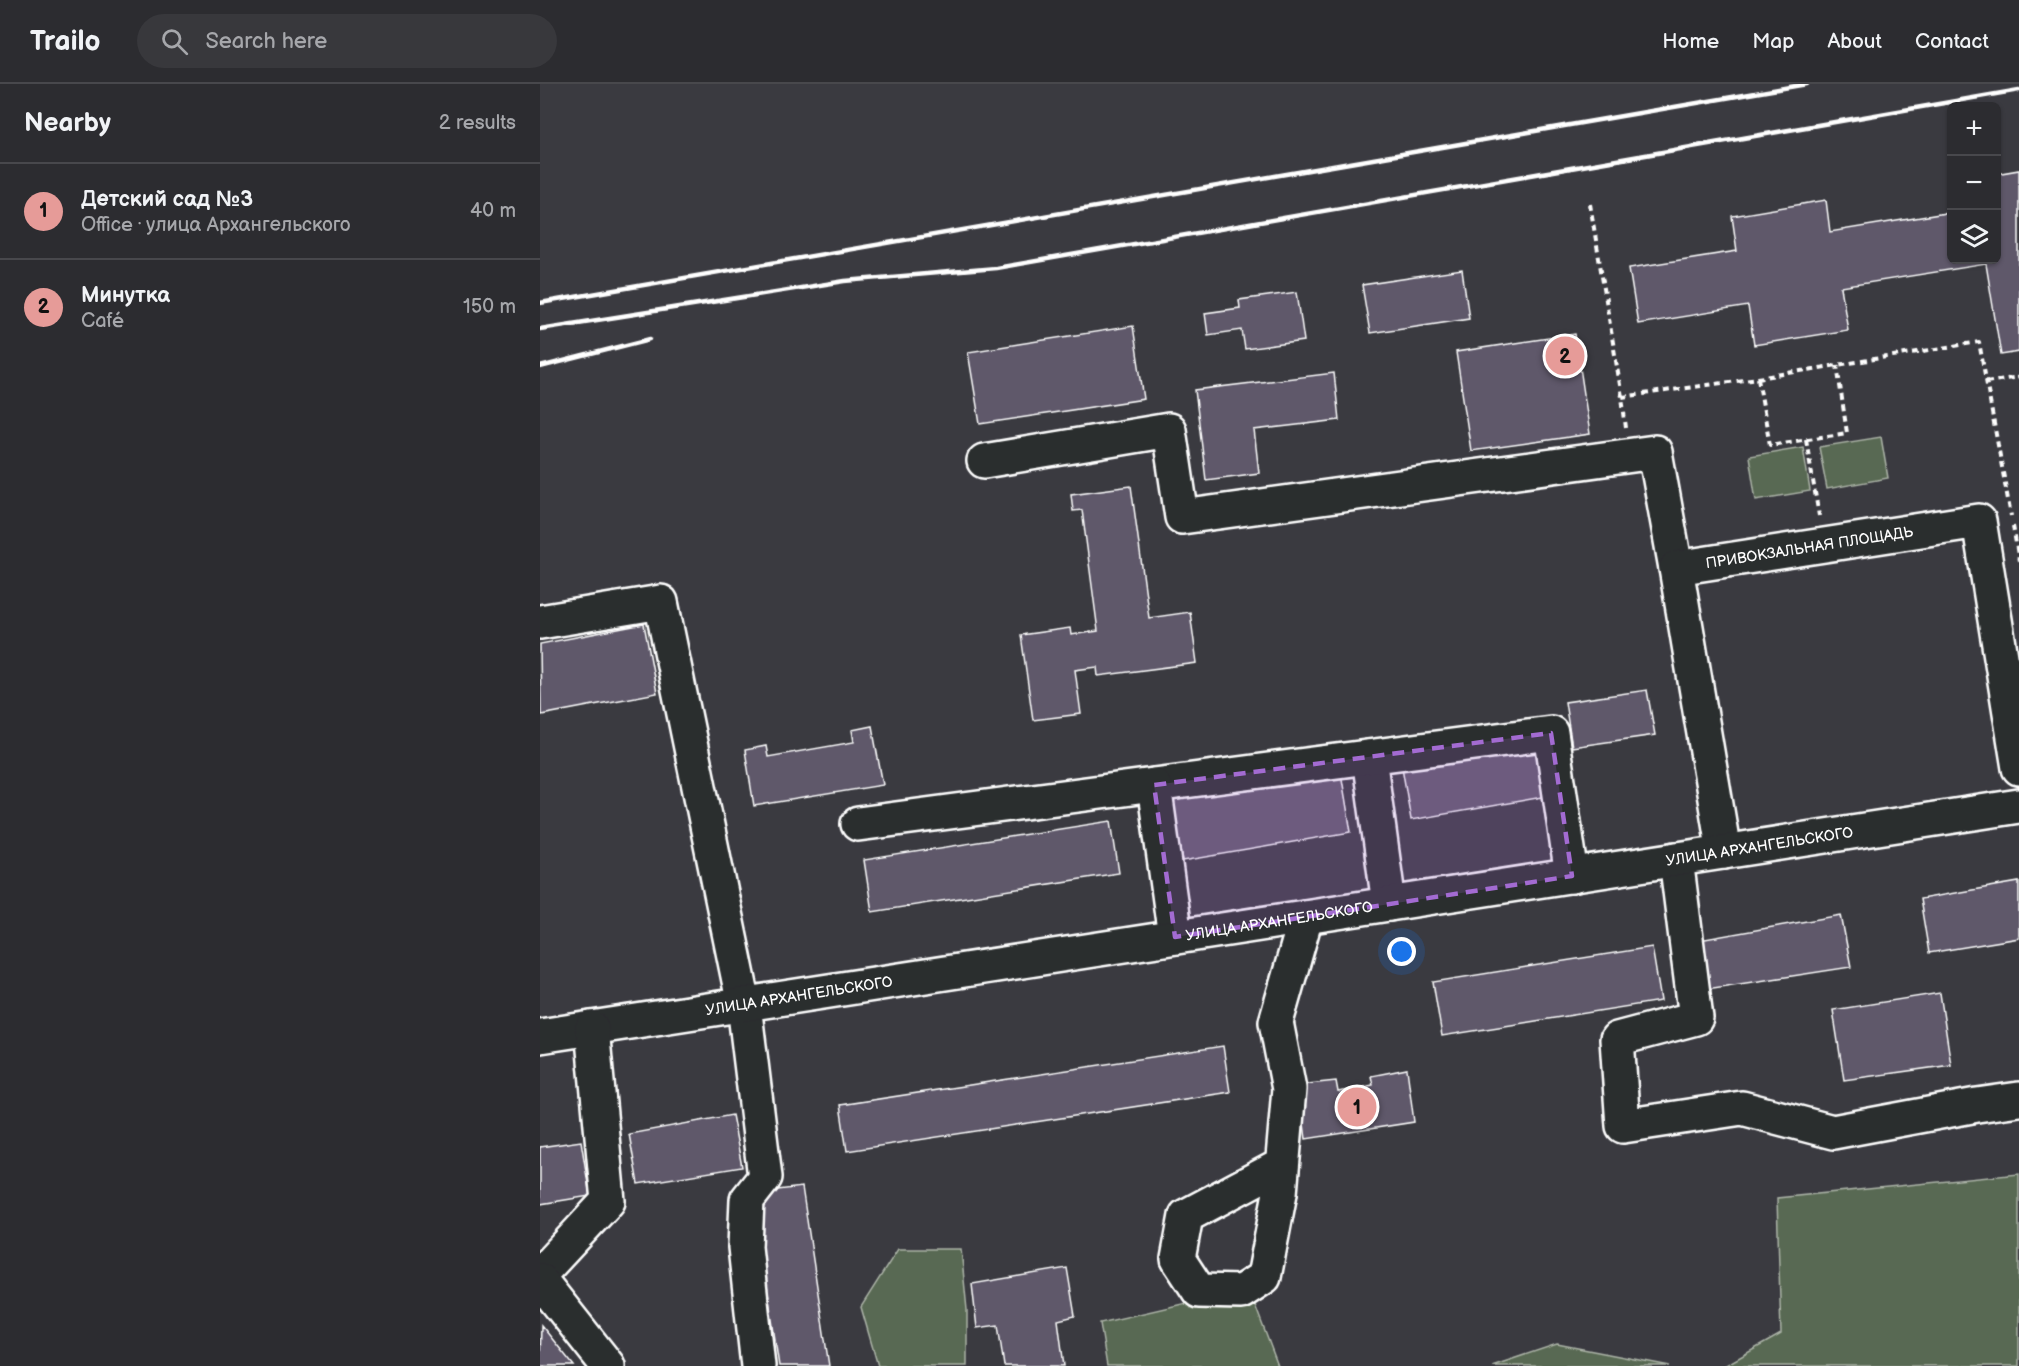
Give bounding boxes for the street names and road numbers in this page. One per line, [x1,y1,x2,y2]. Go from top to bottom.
street label: ПРИВОКЗАЛЬНАЯ ПЛОЩАДЬ [1704,522,1915,573]
street label: УЛИЦА АРХАНГЕЛЬСКОГО [1665,823,1855,871]
street label: УЛИЦА АРХАНГЕЛЬСКОГО [1184,898,1374,945]
street label: УЛИЦА АРХАНГЕЛЬСКОГО [704,972,894,1020]

